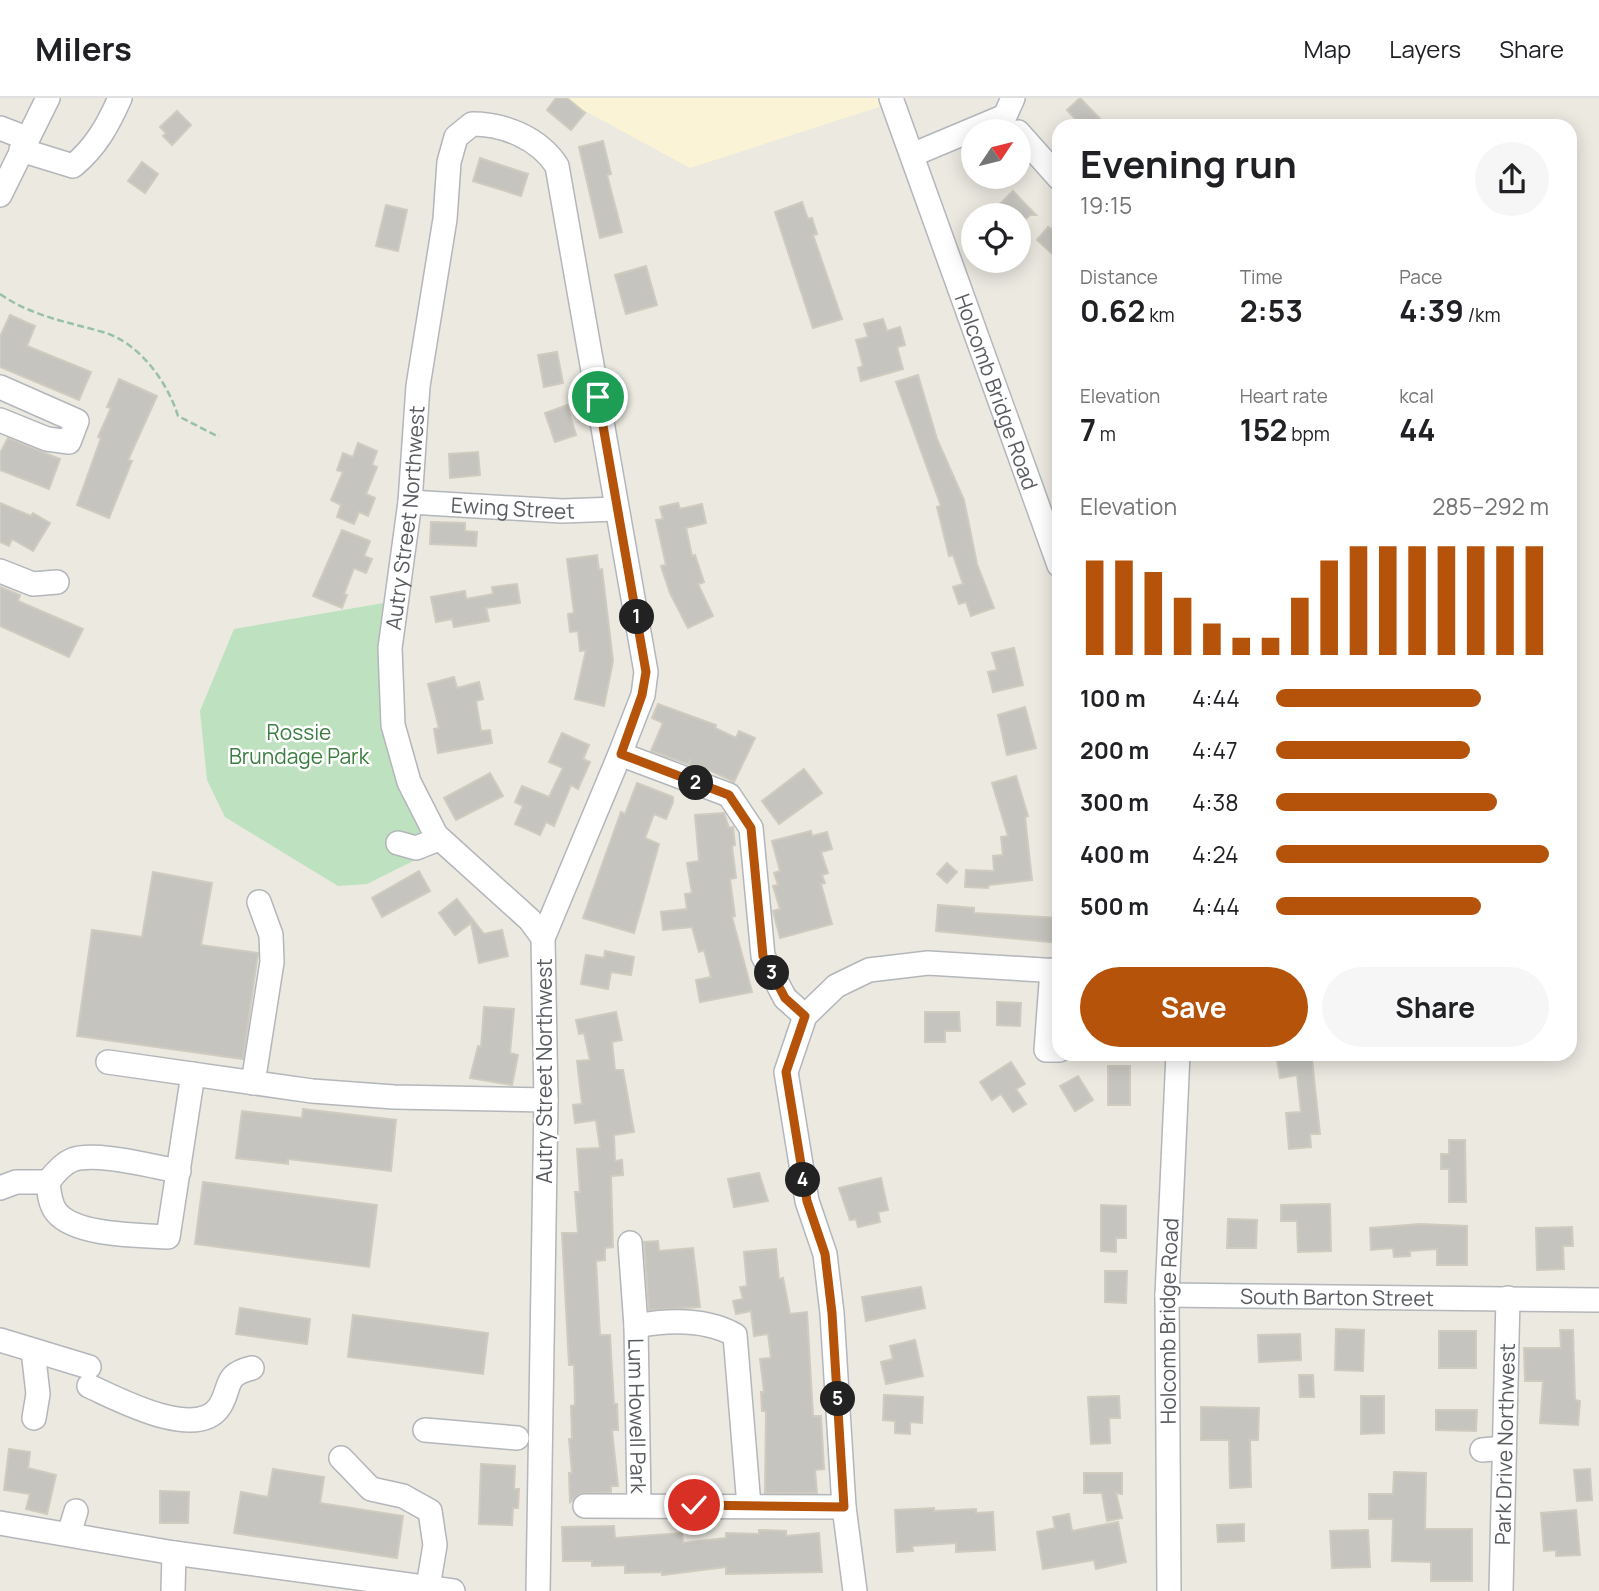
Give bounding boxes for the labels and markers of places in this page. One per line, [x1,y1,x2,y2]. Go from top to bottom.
pin [568,367,628,427]
pin: 1 [620,600,654,634]
pin: 2 [678,766,714,800]
pin: 3 [754,956,790,990]
pin: 4 [786,1162,820,1198]
pin: 5 [820,1382,856,1416]
pin [664,1475,724,1535]

